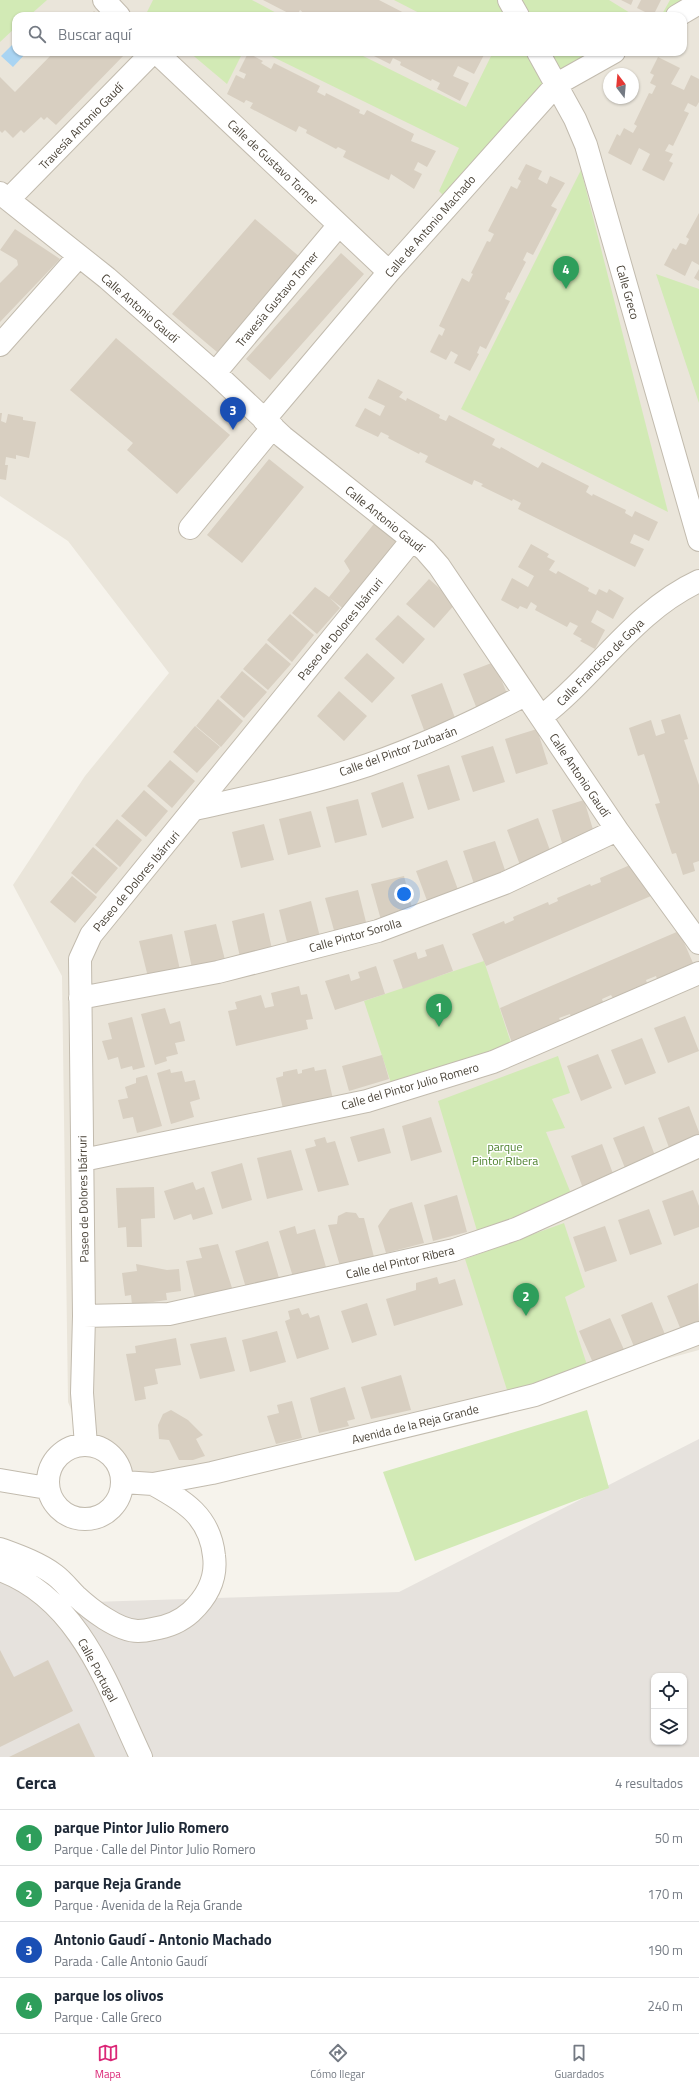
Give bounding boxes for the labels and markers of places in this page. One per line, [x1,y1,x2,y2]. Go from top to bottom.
pin: 4 [553,256,579,289]
pin: 3 [220,397,246,430]
pin: 1 [426,994,452,1027]
pin: 2 [513,1283,539,1316]

